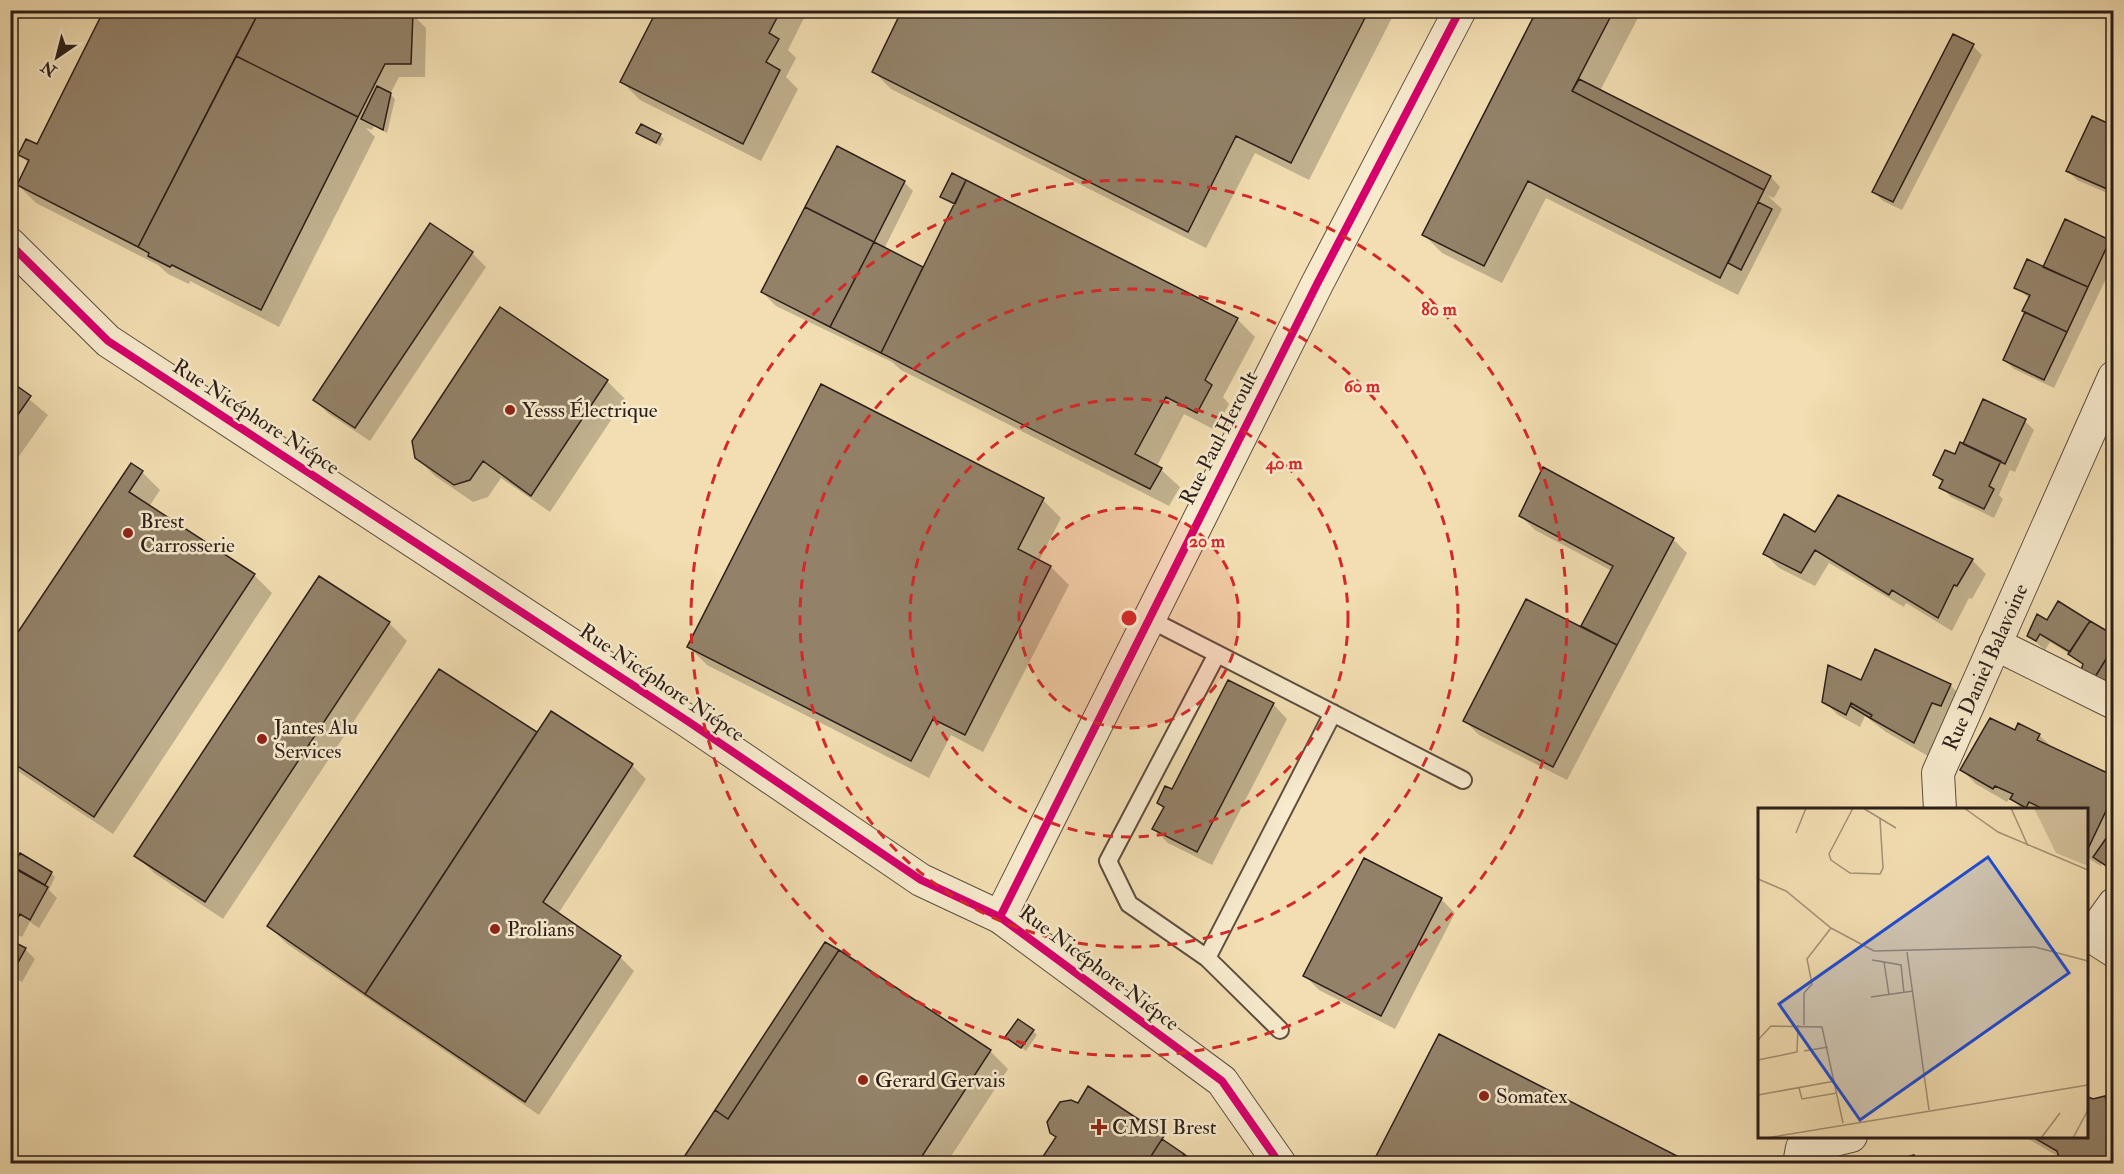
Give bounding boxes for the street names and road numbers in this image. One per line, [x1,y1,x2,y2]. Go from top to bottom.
street label: Rue Nicéphore Niépce [167,353,345,481]
street label: Rue Paul Heroult [1174,366,1264,509]
street label: Rue Daniel Balavoine [1936,579,2034,755]
street label: Rue Nicéphore Niépce [574,618,750,748]
street label: Rue Nicéphore Niépce [1014,899,1185,1037]

